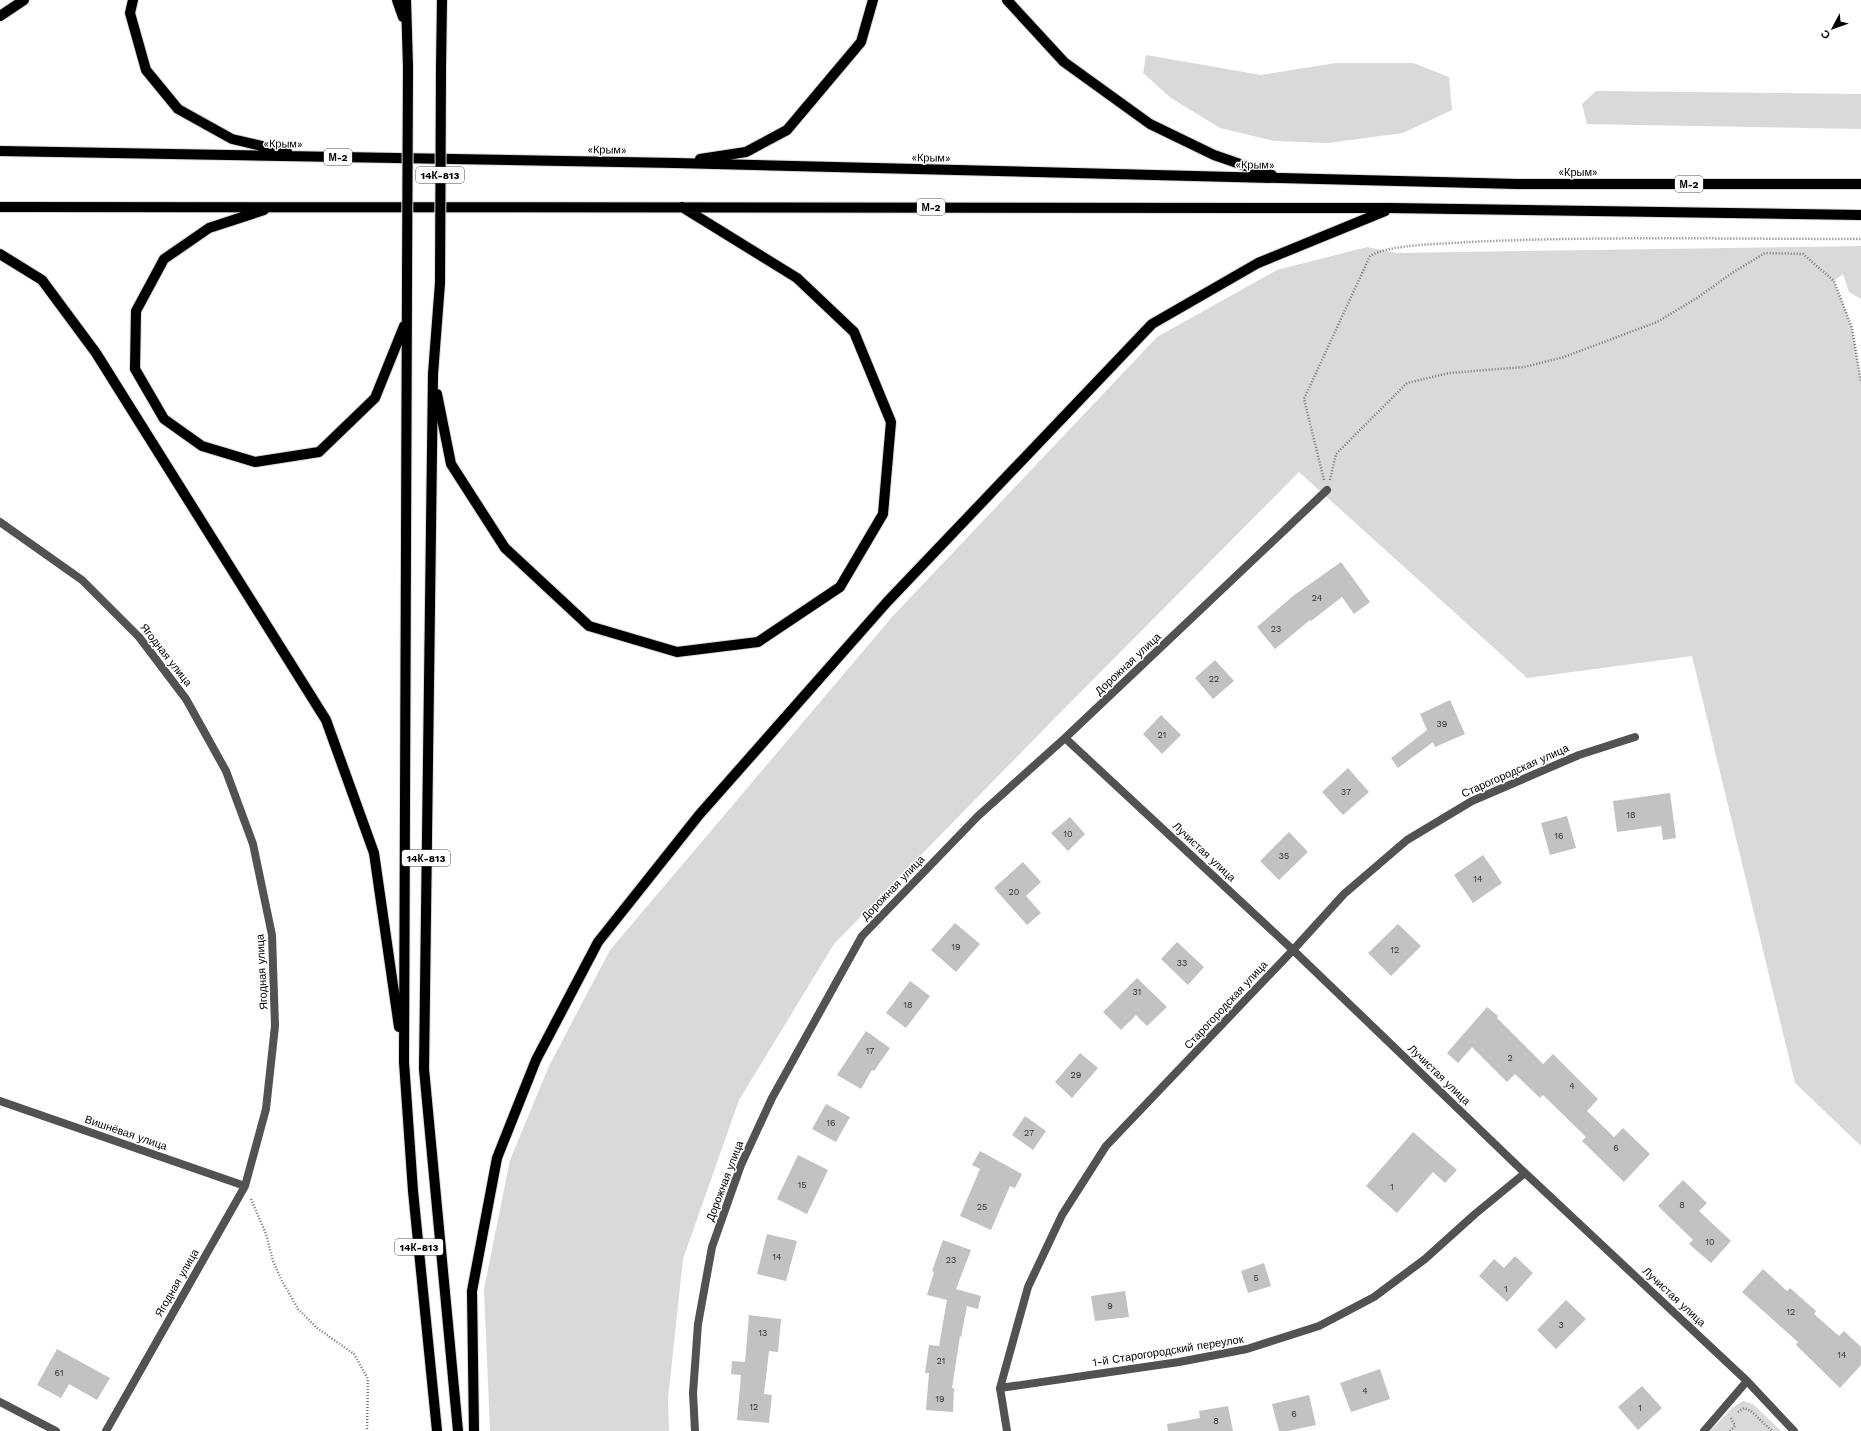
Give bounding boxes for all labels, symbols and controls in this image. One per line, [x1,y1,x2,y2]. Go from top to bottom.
north arrow [1813,8,1853,48]
text: С [1818,27,1833,41]
street label: «Крым» [263,137,303,151]
street label: «Крым» [587,143,627,157]
road number: М-2 [324,149,352,165]
street label: «Крым» [911,151,951,165]
street label: «Крым» [1235,158,1275,172]
street label: «Крым» [1559,166,1597,179]
road number: 14К-813 [416,167,464,183]
road number: М-2 [1675,176,1703,192]
road number: М-2 [917,199,945,215]
house number: 24 [1312,593,1323,603]
street label: Ягодная улица [137,621,195,690]
house number: 23 [1271,624,1281,634]
street label: Дорожная улица [1092,630,1164,698]
house number: 22 [1209,674,1219,684]
house number: 39 [1437,719,1447,729]
house number: 21 [1158,730,1166,740]
street label: Старогородская улица [1459,741,1571,801]
house number: 37 [1341,787,1351,797]
house number: 18 [1626,810,1636,820]
street label: Лучистая улица [1170,820,1239,885]
house number: 10 [1063,829,1073,839]
house number: 16 [1555,831,1563,841]
road number: 14К-813 [402,850,450,866]
house number: 35 [1279,851,1289,861]
street label: Дорожная улица [859,852,928,923]
house number: 14 [1473,874,1483,884]
house number: 20 [1009,887,1020,897]
street label: Ягодная улица [253,933,270,1010]
house number: 19 [951,942,961,952]
house number: 12 [1391,945,1399,955]
street label: Старогородская улица [1182,957,1271,1052]
house number: 33 [1177,958,1187,968]
house number: 31 [1133,987,1141,997]
house number: 18 [903,1000,913,1010]
street label: Лучистая улица [1405,1042,1473,1108]
house number: 17 [866,1046,874,1056]
house number: 2 [1507,1053,1513,1063]
house number: 29 [1071,1070,1081,1080]
house number: 4 [1569,1081,1575,1091]
street label: Вишнёвая улица [83,1113,170,1153]
house number: 16 [827,1118,835,1128]
house number: 27 [1024,1128,1034,1138]
street label: Дорожная улица [704,1138,747,1223]
house number: 6 [1613,1143,1619,1153]
house number: 15 [798,1180,806,1190]
house number: 1 [1390,1182,1394,1192]
house number: 8 [1679,1200,1685,1210]
house number: 25 [977,1202,987,1212]
house number: 10 [1705,1237,1715,1247]
road number: 14К-813 [395,1239,443,1255]
street label: Ягодная улица [152,1246,202,1319]
house number: 14 [772,1252,782,1262]
house number: 23 [946,1255,956,1265]
street label: Лучистая улица [1640,1265,1709,1330]
house number: 5 [1253,1273,1259,1283]
house number: 1 [1504,1284,1508,1294]
house number: 9 [1107,1301,1113,1311]
house number: 12 [1787,1307,1795,1317]
house number: 3 [1558,1320,1564,1330]
house number: 13 [759,1328,767,1338]
street label: 1-й Старогородский переулок [1092,1333,1245,1369]
house number: 14 [1837,1350,1847,1360]
house number: 21 [937,1356,945,1366]
house number: 61 [55,1368,63,1378]
house number: 4 [1362,1386,1368,1396]
house number: 19 [935,1394,945,1404]
house number: 12 [750,1402,758,1412]
house number: 1 [1638,1403,1642,1413]
house number: 6 [1291,1409,1297,1419]
house number: 8 [1213,1416,1219,1426]

